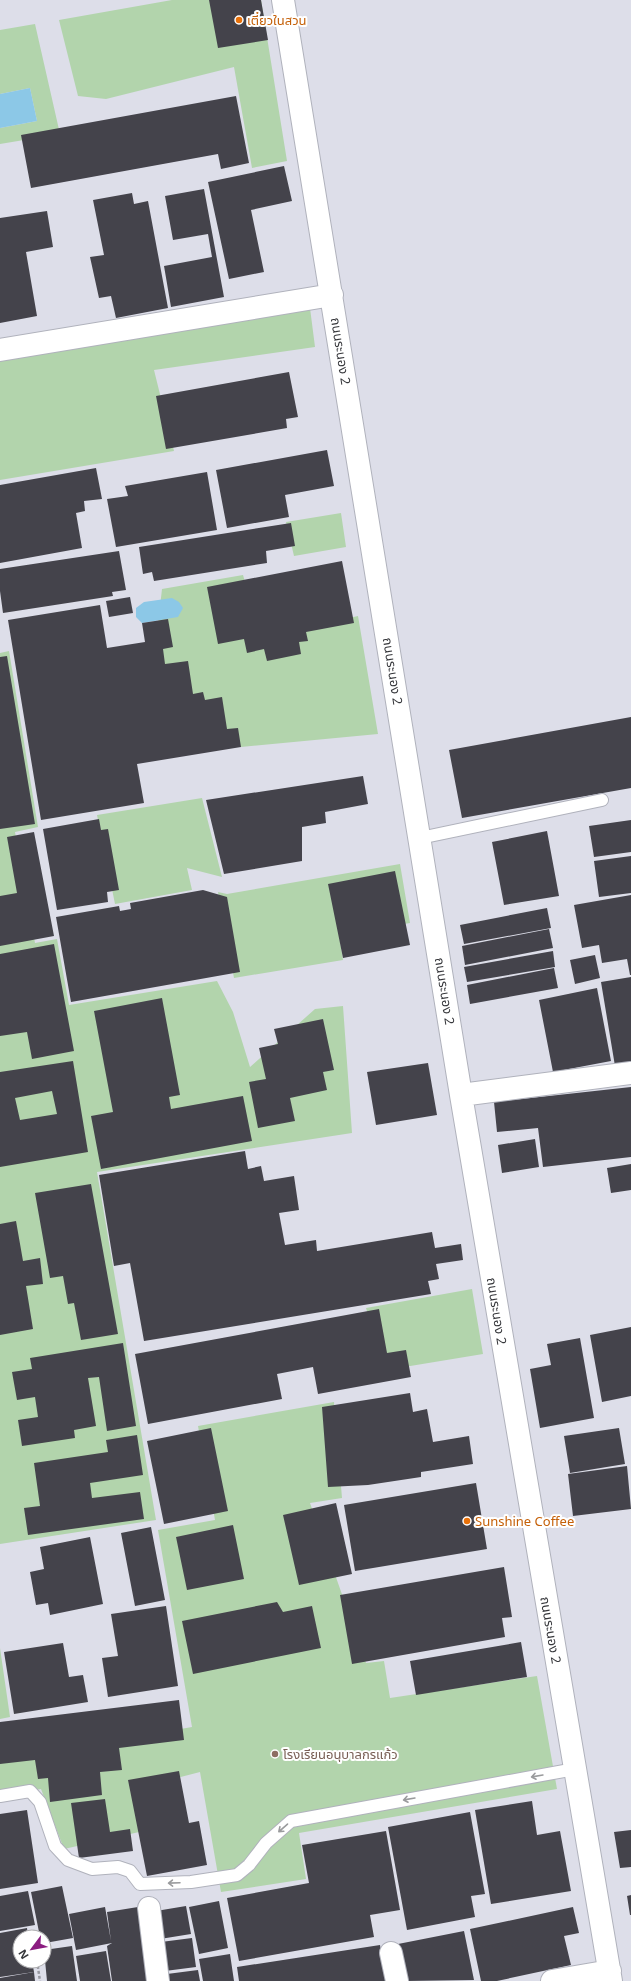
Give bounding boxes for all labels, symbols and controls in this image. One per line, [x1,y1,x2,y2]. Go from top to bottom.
place label: เตี๋ยวในสวน [247,11,307,31]
marker: เตี๋ยวในสวน [234,15,244,25]
street label: ถนนระนอง 2 [325,316,355,386]
street label: ถนนระนอง 2 [377,636,407,706]
street label: ถนนระนอง 2 [429,956,459,1026]
street label: ถนนระนอง 2 [481,1276,511,1346]
place label: Sunshine Coffee [475,1512,574,1532]
marker: Sunshine Coffee [462,1516,472,1526]
street label: ถนนระนอง 2 [534,1595,566,1665]
place label: โรงเรียนอนุบาลกรแก้ว [283,1745,398,1765]
marker: โรงเรียนอนุบาลกรแก้ว [270,1749,280,1759]
one-way arrow [530,1772,543,1780]
one-way arrow [403,1795,416,1803]
one-way arrow [278,1823,288,1832]
one-way arrow [168,1879,181,1886]
north arrow [12,1929,52,1969]
text: N [14,1946,34,1962]

